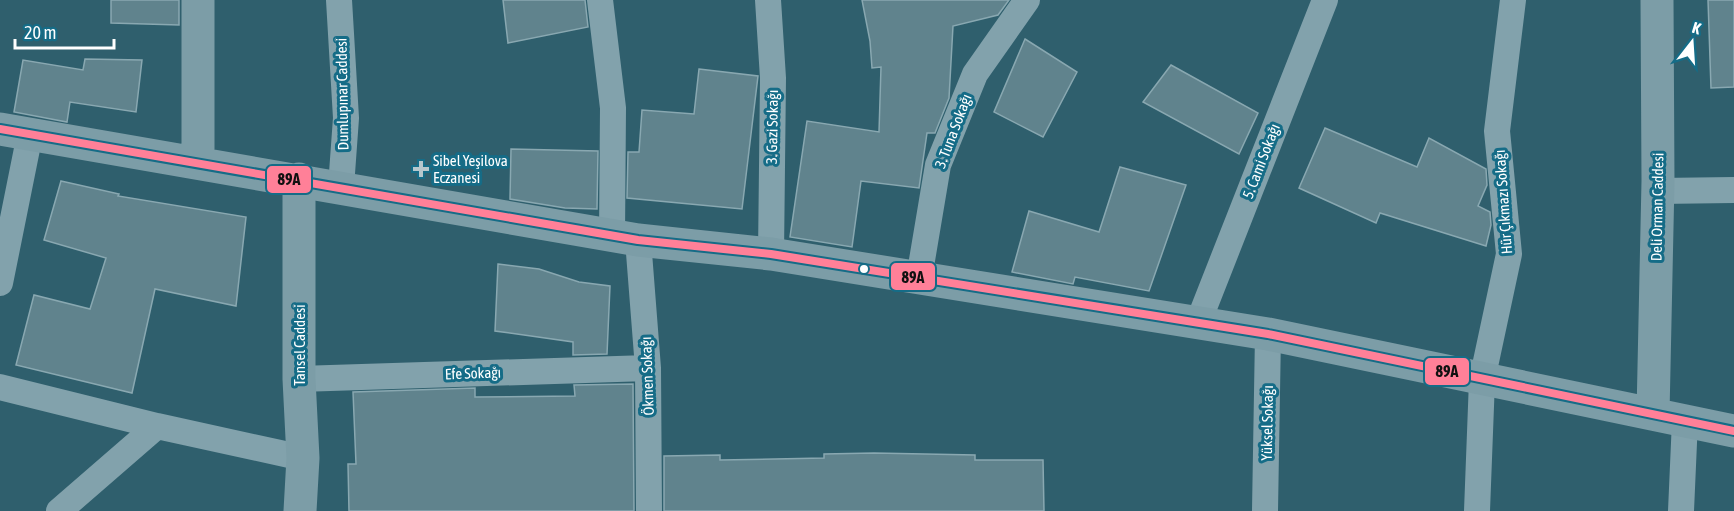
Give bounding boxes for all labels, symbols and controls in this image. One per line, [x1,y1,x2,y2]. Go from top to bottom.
scale bar [15,12,114,50]
north arrow [1662,12,1722,72]
text: K [1690,18,1703,37]
text: 20 m [24,22,56,43]
street label: Dumlupınar Caddesi [333,38,351,150]
street label: 3. Gazi Sokağı [763,90,781,164]
street label: 3. Tuna Sokağı [931,92,975,170]
street label: 5. Cami Sokağı [1239,121,1283,201]
street label: Hür Çıkmazı Sokağı [1491,149,1515,255]
place label: Sibel Yeşilova Eczanesi [433,152,508,186]
street label: Deli Orman Caddesi [1648,153,1666,261]
marker: Sibel Yeşilova Eczanesi [414,162,428,176]
line badge: 89A [266,165,312,194]
text: 89A [278,170,301,188]
line badge: 89A [890,262,936,291]
unlabelled marker [858,263,870,275]
text: 89A [902,268,925,286]
street label: Tansel Caddesi [291,304,308,386]
street label: Ökmen Sokağı [637,336,657,416]
line badge: 89A [1424,357,1470,386]
text: 89A [1436,362,1459,380]
street label: Efe Sokağı [445,364,501,382]
street label: Yüksel Sokağı [1258,385,1276,461]

